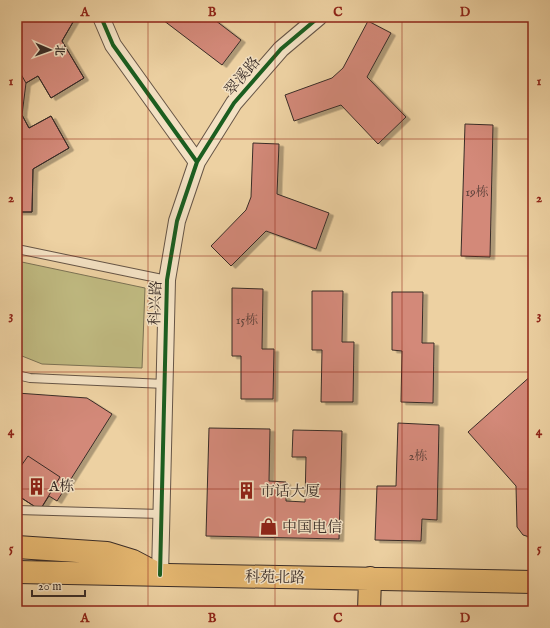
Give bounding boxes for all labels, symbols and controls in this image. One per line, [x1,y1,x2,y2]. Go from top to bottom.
text: A [80,4,91,21]
text: B [208,4,217,21]
text: C [333,4,343,21]
text: D [460,4,471,21]
north arrow [30,30,70,70]
text: 北 [52,45,66,56]
street label: 翠溪路 [221,53,264,100]
text: 1 [9,73,14,90]
text: 1 [537,73,542,90]
house number: 19栋 [465,184,489,201]
text: 2 [8,190,14,207]
text: 2 [536,190,542,207]
street label: 科兴路 [145,280,166,326]
text: 3 [9,307,14,324]
text: 3 [537,307,542,324]
house number: 15栋 [236,312,258,329]
text: 4 [8,423,15,440]
text: 4 [536,423,543,440]
house number: 2栋 [408,448,428,465]
building icon: A栋 [26,476,46,496]
place label: A栋 [48,477,74,496]
building icon: 市话大厦 [237,481,257,501]
place label: 市话大厦 [260,482,320,501]
shop icon: 中国电信 [259,517,279,537]
place label: 中国电信 [282,518,342,537]
text: 5 [9,540,14,557]
text: 5 [537,540,542,557]
street label: 科苑北路 [245,567,305,588]
scale bar [32,572,85,598]
text: 20 m [38,579,61,594]
text: A [80,610,91,627]
text: B [208,610,217,627]
text: C [333,610,343,627]
text: D [460,610,471,627]

